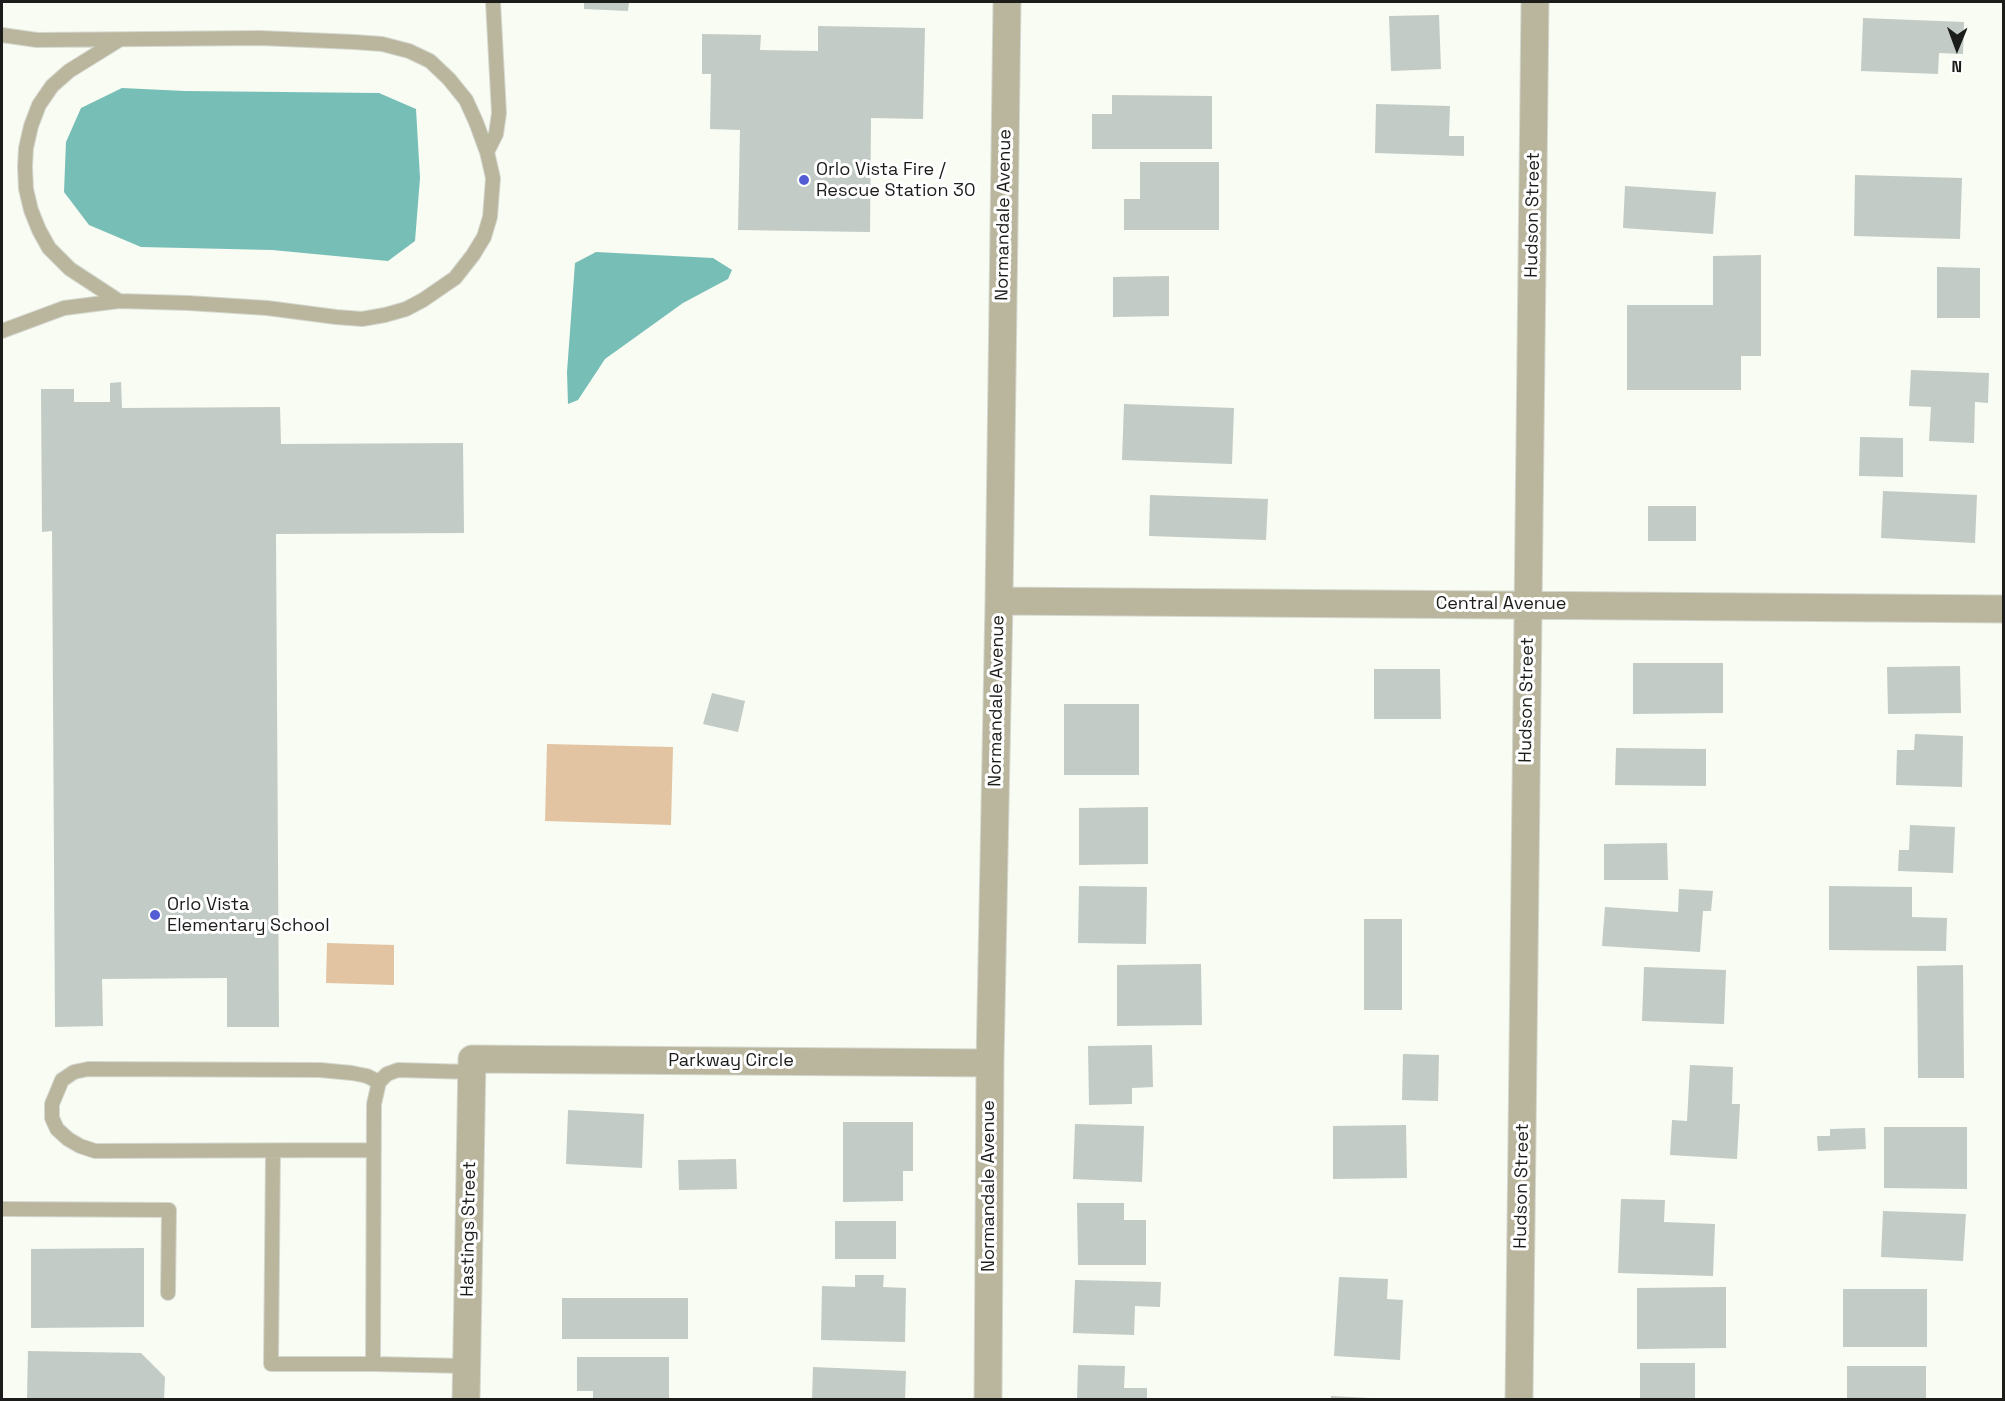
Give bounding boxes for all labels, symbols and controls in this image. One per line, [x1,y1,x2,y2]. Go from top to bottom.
north arrow [1927,18,1987,78]
text: N [1951,56,1962,77]
street label: Normandale Avenue [992,129,1016,301]
street label: Hudson Street [1521,152,1545,278]
place label: Orlo Vista Fire / Rescue Station 30 [816,159,975,201]
marker: Orlo Vista Fire / Rescue Station 30 [797,173,811,187]
street label: Central Avenue [1436,593,1566,615]
street label: Normandale Avenue [985,615,1009,787]
street label: Hudson Street [1515,637,1539,763]
place label: Orlo Vista Elementary School [167,894,330,936]
marker: Orlo Vista Elementary School [148,908,162,922]
street label: Parkway Circle [668,1050,794,1072]
street label: Normandale Avenue [978,1100,1000,1272]
street label: Hudson Street [1510,1123,1534,1249]
street label: Hastings Street [457,1161,481,1297]

